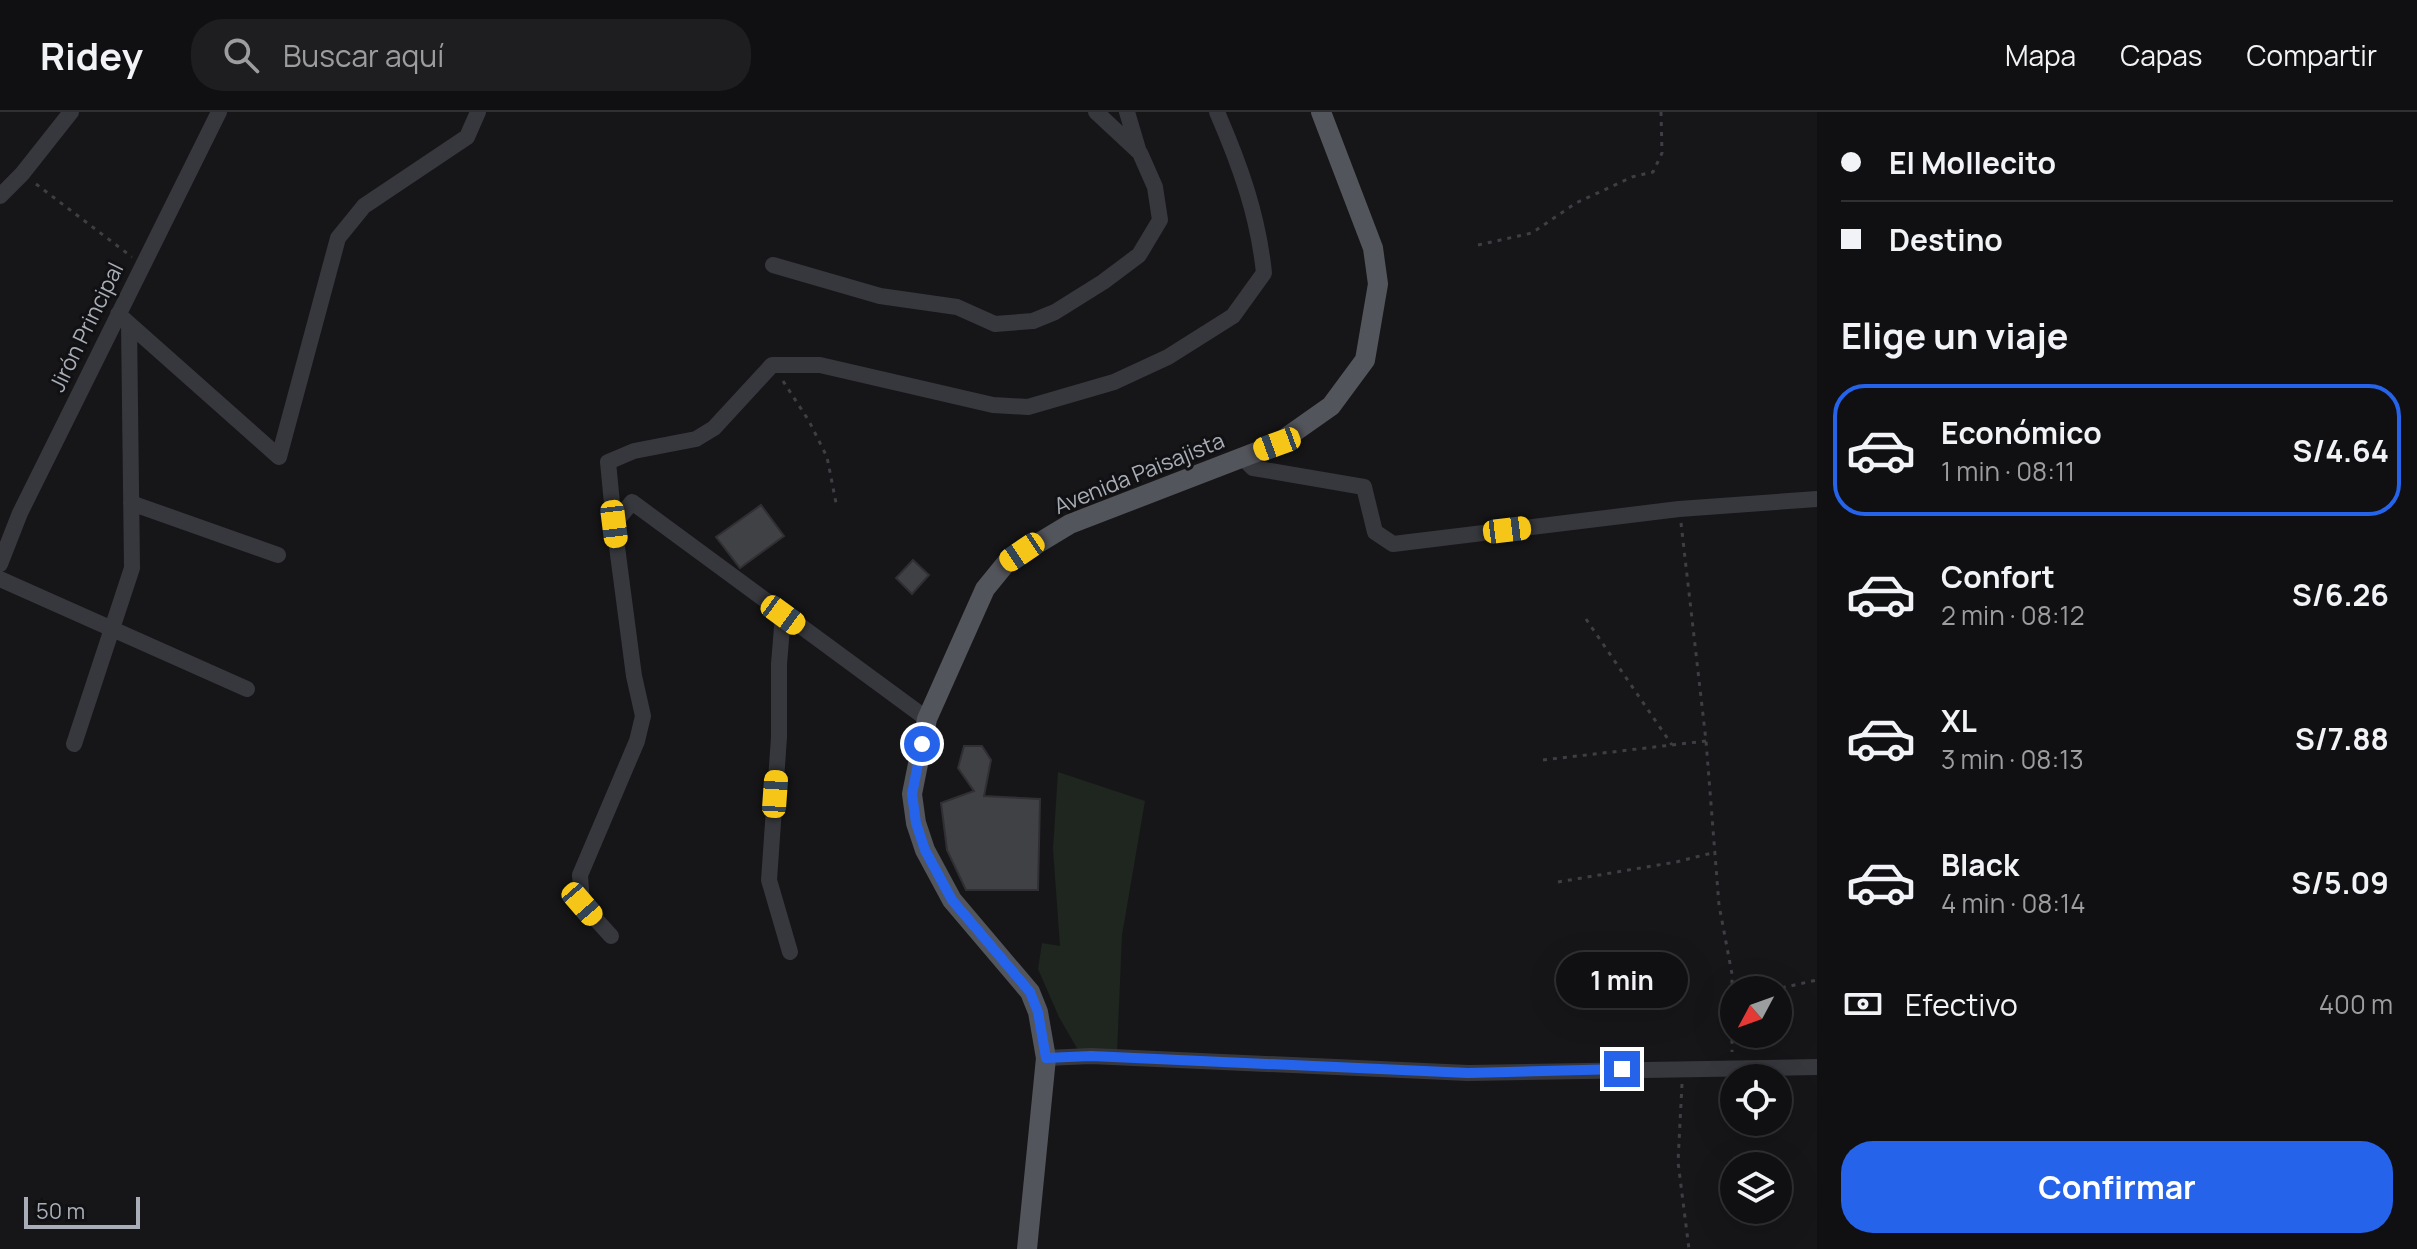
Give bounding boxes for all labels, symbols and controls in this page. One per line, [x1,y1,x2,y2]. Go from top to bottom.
search box [191,19,751,91]
text: Ridey [40,29,143,81]
icon: search [219,33,263,77]
text: Buscar aquí [283,35,444,76]
text: Mapa [2005,36,2076,74]
text: Capas [2120,36,2203,74]
text: Compartir [2247,36,2377,74]
text: El Mollecito [1889,142,2056,183]
text: Destino [1889,219,2003,260]
street label: Jirón Principal [42,257,130,397]
text: Elige un viaje [1841,311,2068,360]
text: Económico [1941,412,2102,453]
icon: car [1845,414,1917,486]
street label: Avenida Paisajista [1049,425,1229,521]
car [1250,425,1304,463]
text: S/4.64 [2293,430,2389,471]
text: 1 min · 08:11 [1941,453,2075,489]
car [599,499,629,549]
car [1482,515,1532,545]
car [995,529,1049,575]
text: Confort [1941,556,2055,597]
icon: car [1845,558,1917,630]
text: S/6.26 [2292,574,2389,615]
car [757,591,809,639]
text: 2 min · 08:12 [1941,597,2085,633]
text: XL [1941,700,1977,741]
icon: car [1845,702,1917,774]
text: S/7.88 [2295,718,2389,759]
route start [904,726,940,762]
text: 3 min · 08:13 [1941,741,2084,777]
car [761,769,789,819]
text: Black [1941,844,2019,885]
icon: car [1845,846,1917,918]
text: S/5.09 [2291,862,2389,903]
car [557,878,607,930]
text: 4 min · 08:14 [1941,885,2086,921]
callout: 1 min [1556,953,1688,1009]
text: 1 min [1590,962,1654,998]
north arrow [1720,976,1792,1048]
map controls [1720,976,1792,1224]
icon: cash [1841,982,1885,1026]
text: Efectivo [1905,984,2018,1025]
text: 400 m [2319,986,2393,1022]
route end [1604,1051,1640,1087]
button: locate [1720,1064,1792,1136]
button: Confirmar [1841,1141,2393,1233]
button: layers [1720,1152,1792,1224]
scale bar [24,1193,140,1229]
text: 50 m [36,1196,85,1226]

